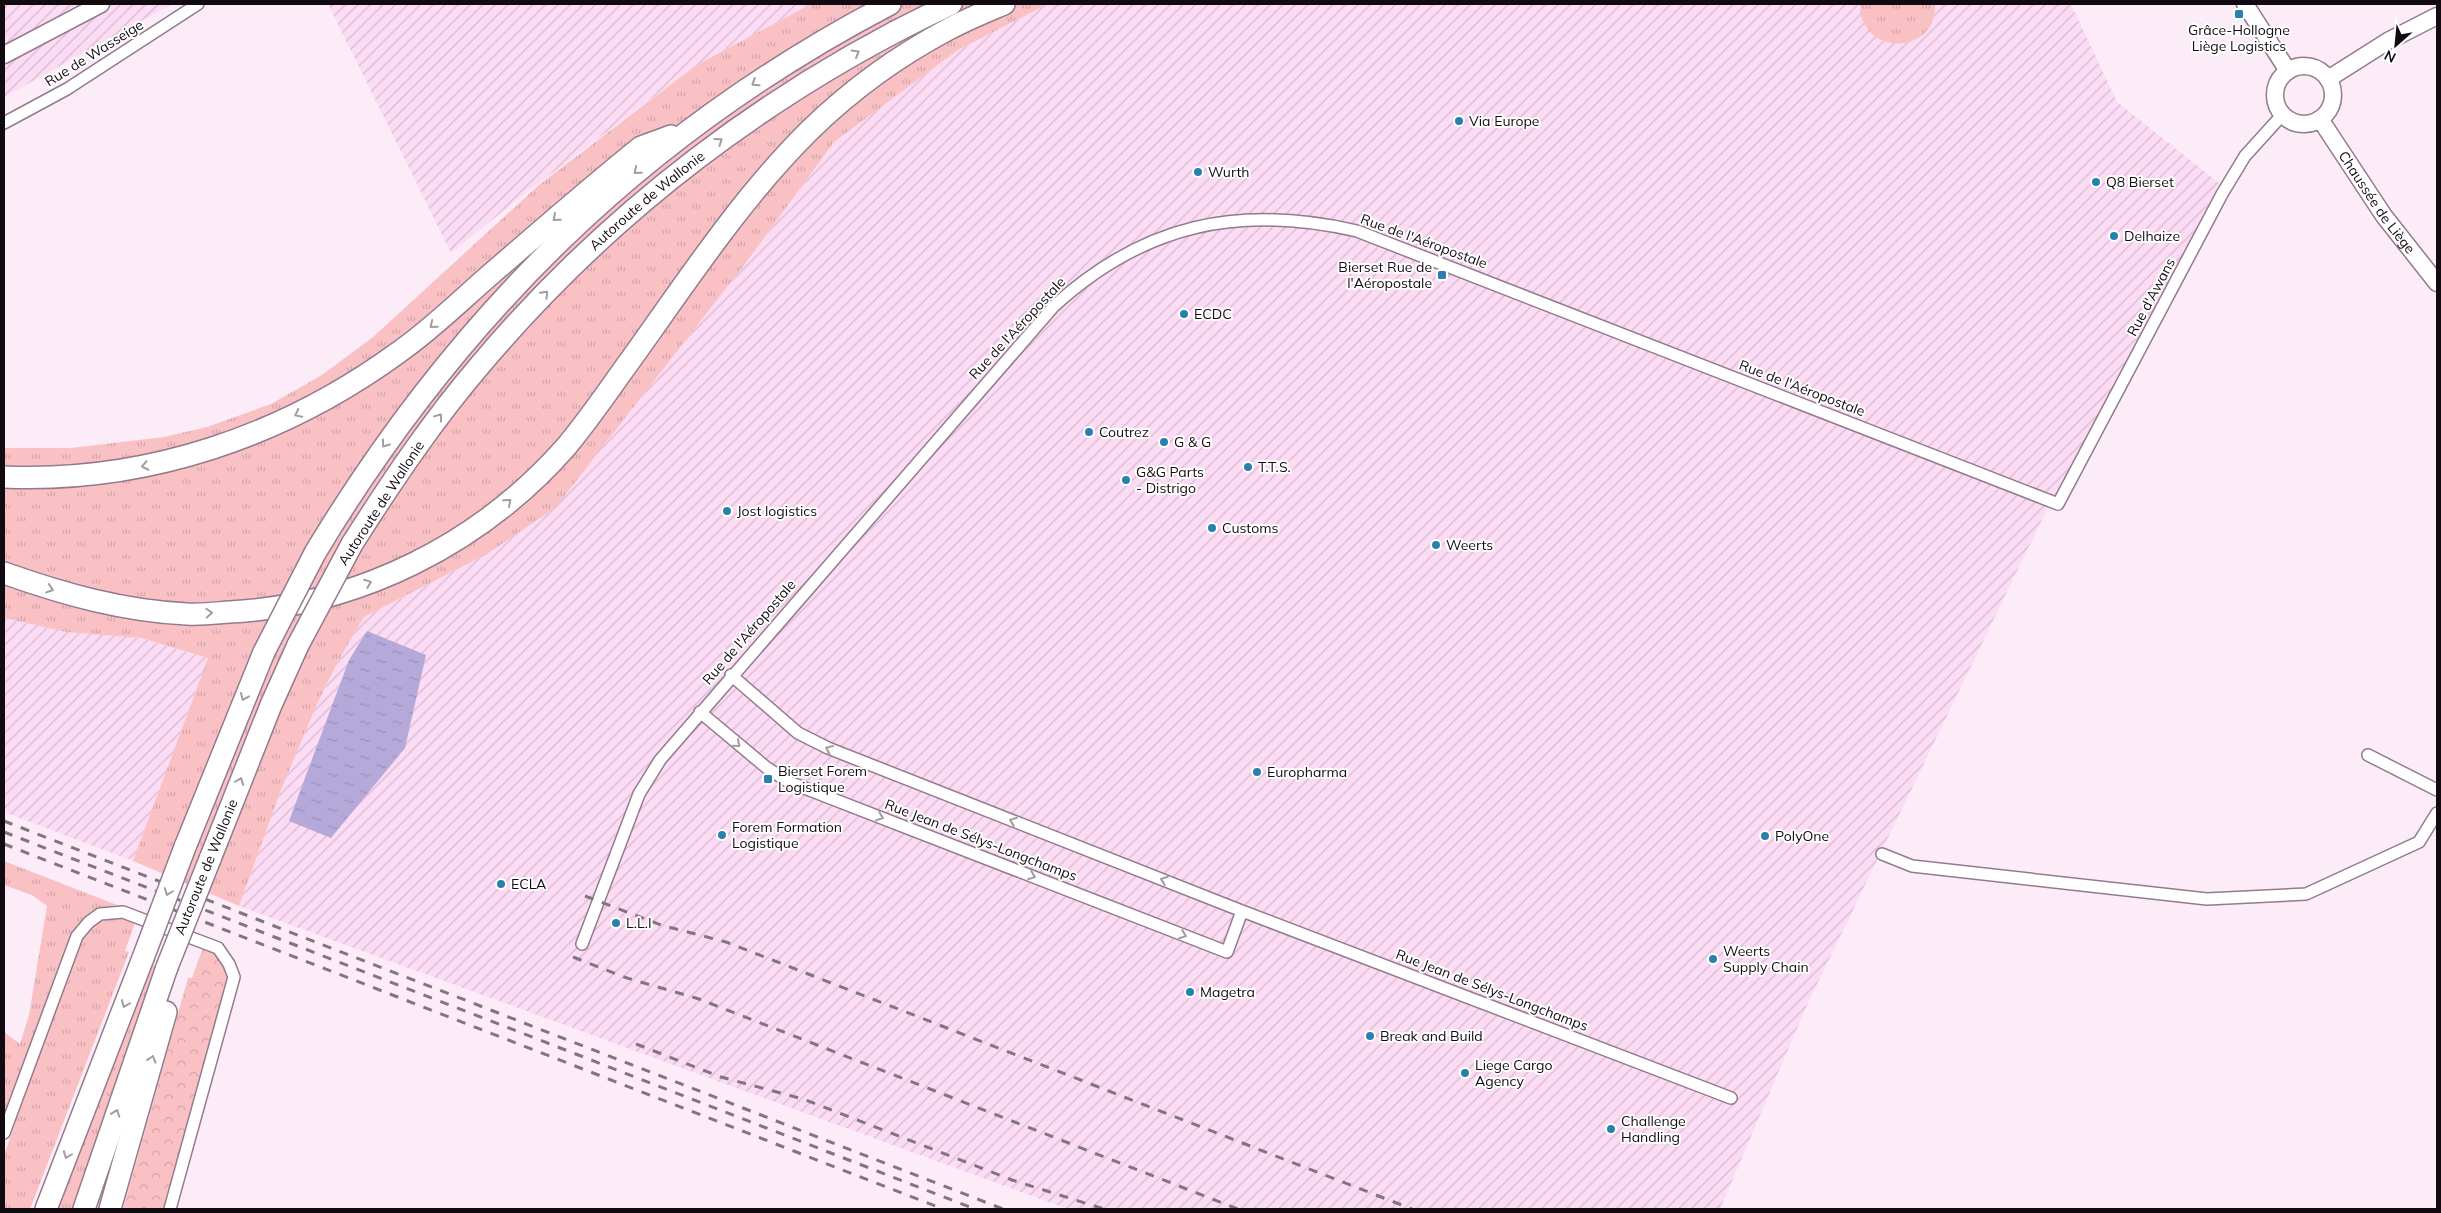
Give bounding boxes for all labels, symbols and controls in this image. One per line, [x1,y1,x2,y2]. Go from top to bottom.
marker: Grâce-Hollogne Liège Logistics [2233,8,2245,20]
street label: Rue de Wasseige [41,15,147,91]
north arrow [2371,20,2421,70]
place label: Grâce-Hollogne Liège Logistics [2188,21,2290,55]
text: N [2381,46,2399,67]
one-way arrow [851,50,860,60]
one-way arrow [751,77,761,86]
place label: Via Europe [1469,112,1539,130]
marker: Via Europe [1453,115,1465,127]
one-way arrow [713,138,723,147]
street label: Autoroute de Wallonie [586,147,708,254]
street label: Chaussée de Liège [2335,148,2419,257]
place label: Wurth [1208,163,1250,181]
one-way arrow [633,165,642,174]
marker: Wurth [1192,166,1204,178]
place label: Q8 Bierset [2106,173,2174,191]
marker: Q8 Bierset [2090,176,2102,188]
street label: Rue de l'Aéropostale [1358,210,1490,272]
one-way arrow [552,212,561,221]
place label: Delhaize [2124,227,2180,245]
marker: Delhaize [2108,230,2120,242]
street label: Rue d'Awans [2123,255,2179,339]
place label: Bierset Rue de l'Aéropostale [1338,258,1432,292]
marker: Bierset Rue de l'Aéropostale [1436,269,1448,281]
street label: Rue de l'Aéropostale [965,273,1069,383]
one-way arrow [539,291,548,300]
place label: ECDC [1194,305,1232,323]
marker: ECDC [1178,308,1190,320]
one-way arrow [430,319,439,328]
street label: Rue de l'Aéropostale [1736,356,1868,420]
one-way arrow [294,408,303,418]
one-way arrow [433,414,441,423]
place label: Coutrez [1099,423,1149,441]
marker: Coutrez [1083,426,1095,438]
place label: G & G [1174,433,1211,451]
marker: G & G [1158,436,1170,448]
street label: Autoroute de Wallonie [334,437,428,569]
one-way arrow [382,438,391,448]
place label: T.T.S. [1258,458,1291,476]
one-way arrow [140,460,149,471]
marker: T.T.S. [1242,461,1254,473]
place label: G&G Parts - Distrigo [1136,463,1204,497]
marker: G&G Parts - Distrigo [1120,474,1132,486]
one-way arrow [502,499,511,508]
place label: Jost logistics [737,502,817,520]
marker: Jost logistics [721,505,733,517]
place label: Customs [1222,519,1278,537]
marker: Customs [1206,522,1218,534]
place label: Weerts [1446,536,1493,554]
marker: Weerts [1430,539,1442,551]
street label: Rue de l'Aéropostale [698,576,800,688]
one-way arrow [363,579,372,590]
one-way arrow [45,583,53,593]
one-way arrow [206,608,214,619]
one-way arrow [240,692,251,701]
one-way arrow [731,738,740,746]
one-way arrow [825,744,834,755]
place label: Bierset Forem Logistique [778,762,867,796]
place label: Europharma [1267,763,1347,781]
marker: Europharma [1251,766,1263,778]
marker: Bierset Forem Logistique [762,773,774,785]
one-way arrow [234,777,244,786]
street label: Rue Jean de Sélys-Longchamps [882,795,1080,885]
street label: Autoroute de Wallonie [170,796,242,938]
one-way arrow [875,811,884,821]
one-way arrow [1009,817,1018,827]
place label: Forem Formation Logistique [732,818,842,852]
place label: PolyOne [1775,827,1829,845]
marker: Forem Formation Logistique [716,829,728,841]
marker: PolyOne [1759,830,1771,842]
one-way arrow [1027,870,1036,880]
place label: ECLA [511,875,547,893]
one-way arrow [1161,876,1169,886]
marker: ECLA [495,878,507,890]
one-way arrow [164,887,174,896]
place label: L.L.I [626,914,652,932]
marker: L.L.I [610,917,622,929]
one-way arrow [1178,929,1187,939]
place label: Weerts Supply Chain [1723,942,1809,976]
street label: Rue Jean de Sélys-Longchamps [1393,945,1591,1035]
marker: Weerts Supply Chain [1707,953,1719,965]
place label: Magetra [1200,983,1255,1001]
marker: Magetra [1184,986,1196,998]
one-way arrow [121,999,131,1007]
place label: Break and Build [1380,1027,1483,1045]
marker: Break and Build [1364,1030,1376,1042]
one-way arrow [146,1056,156,1064]
place label: Liege Cargo Agency [1475,1056,1552,1090]
marker: Liege Cargo Agency [1459,1067,1471,1079]
one-way arrow [110,1109,120,1118]
place label: Challenge Handling [1621,1112,1686,1146]
marker: Challenge Handling [1605,1123,1617,1135]
one-way arrow [63,1150,73,1159]

